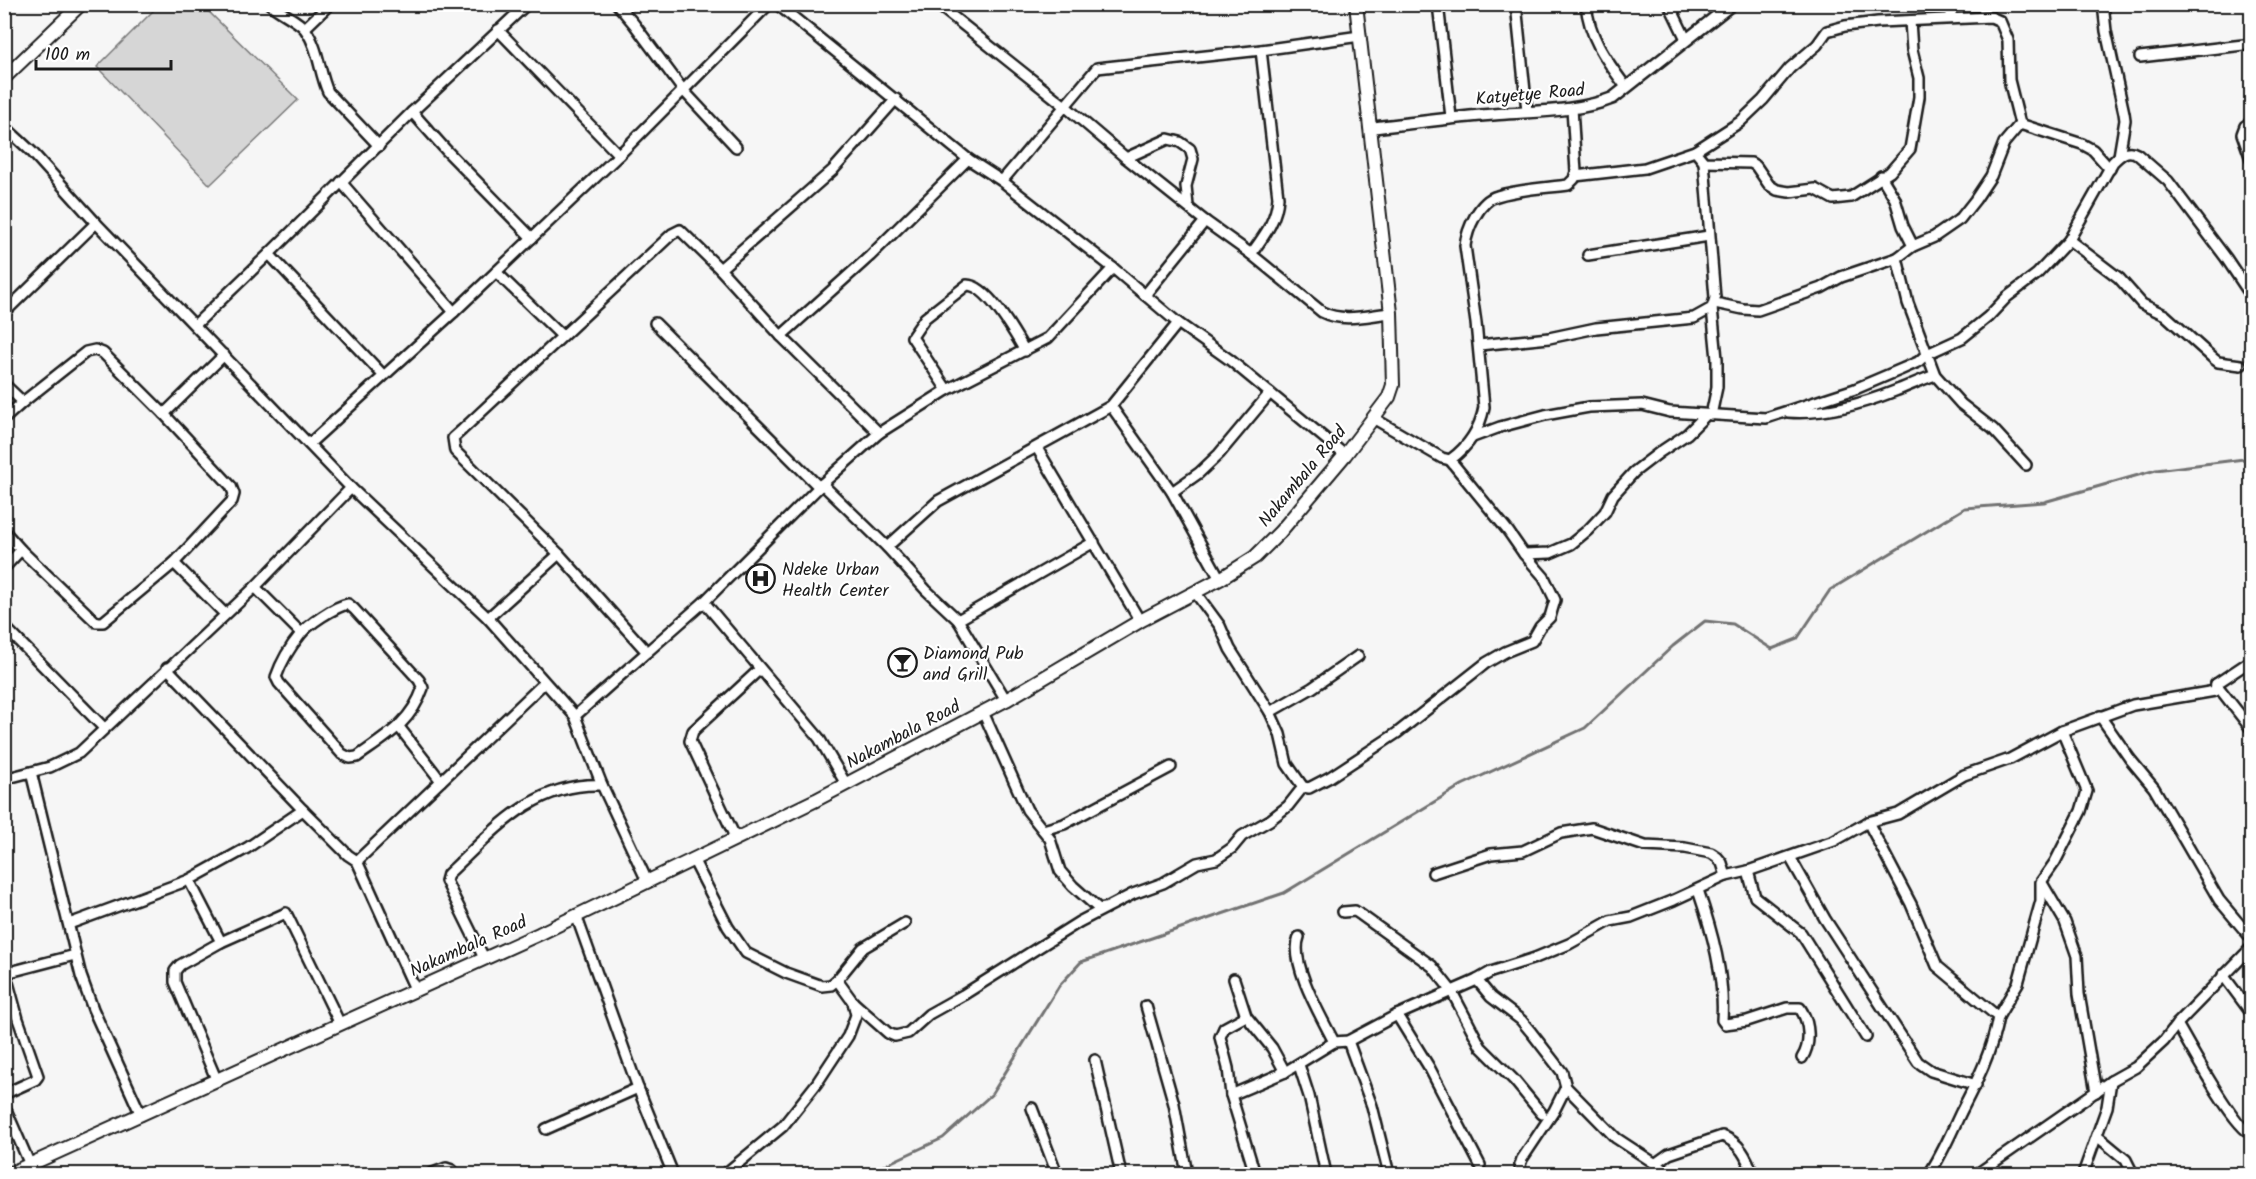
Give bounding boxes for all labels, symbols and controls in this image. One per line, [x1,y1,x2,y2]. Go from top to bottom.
scale bar [36,33,171,71]
text: 100 m [45,41,90,70]
street label: Katyetye Road [1474,76,1587,115]
street label: Nakambala Road [1252,419,1355,535]
place label: Ndeke Urban Health Center [782,556,889,606]
hospital icon: Ndeke Urban Health Center [745,563,777,595]
place label: Diamond Pub and Grill [923,640,1024,690]
bar icon: Diamond Pub and Grill [886,647,918,679]
street label: Nakambala Road [841,692,967,778]
street label: Nakambala Road [405,908,533,986]

